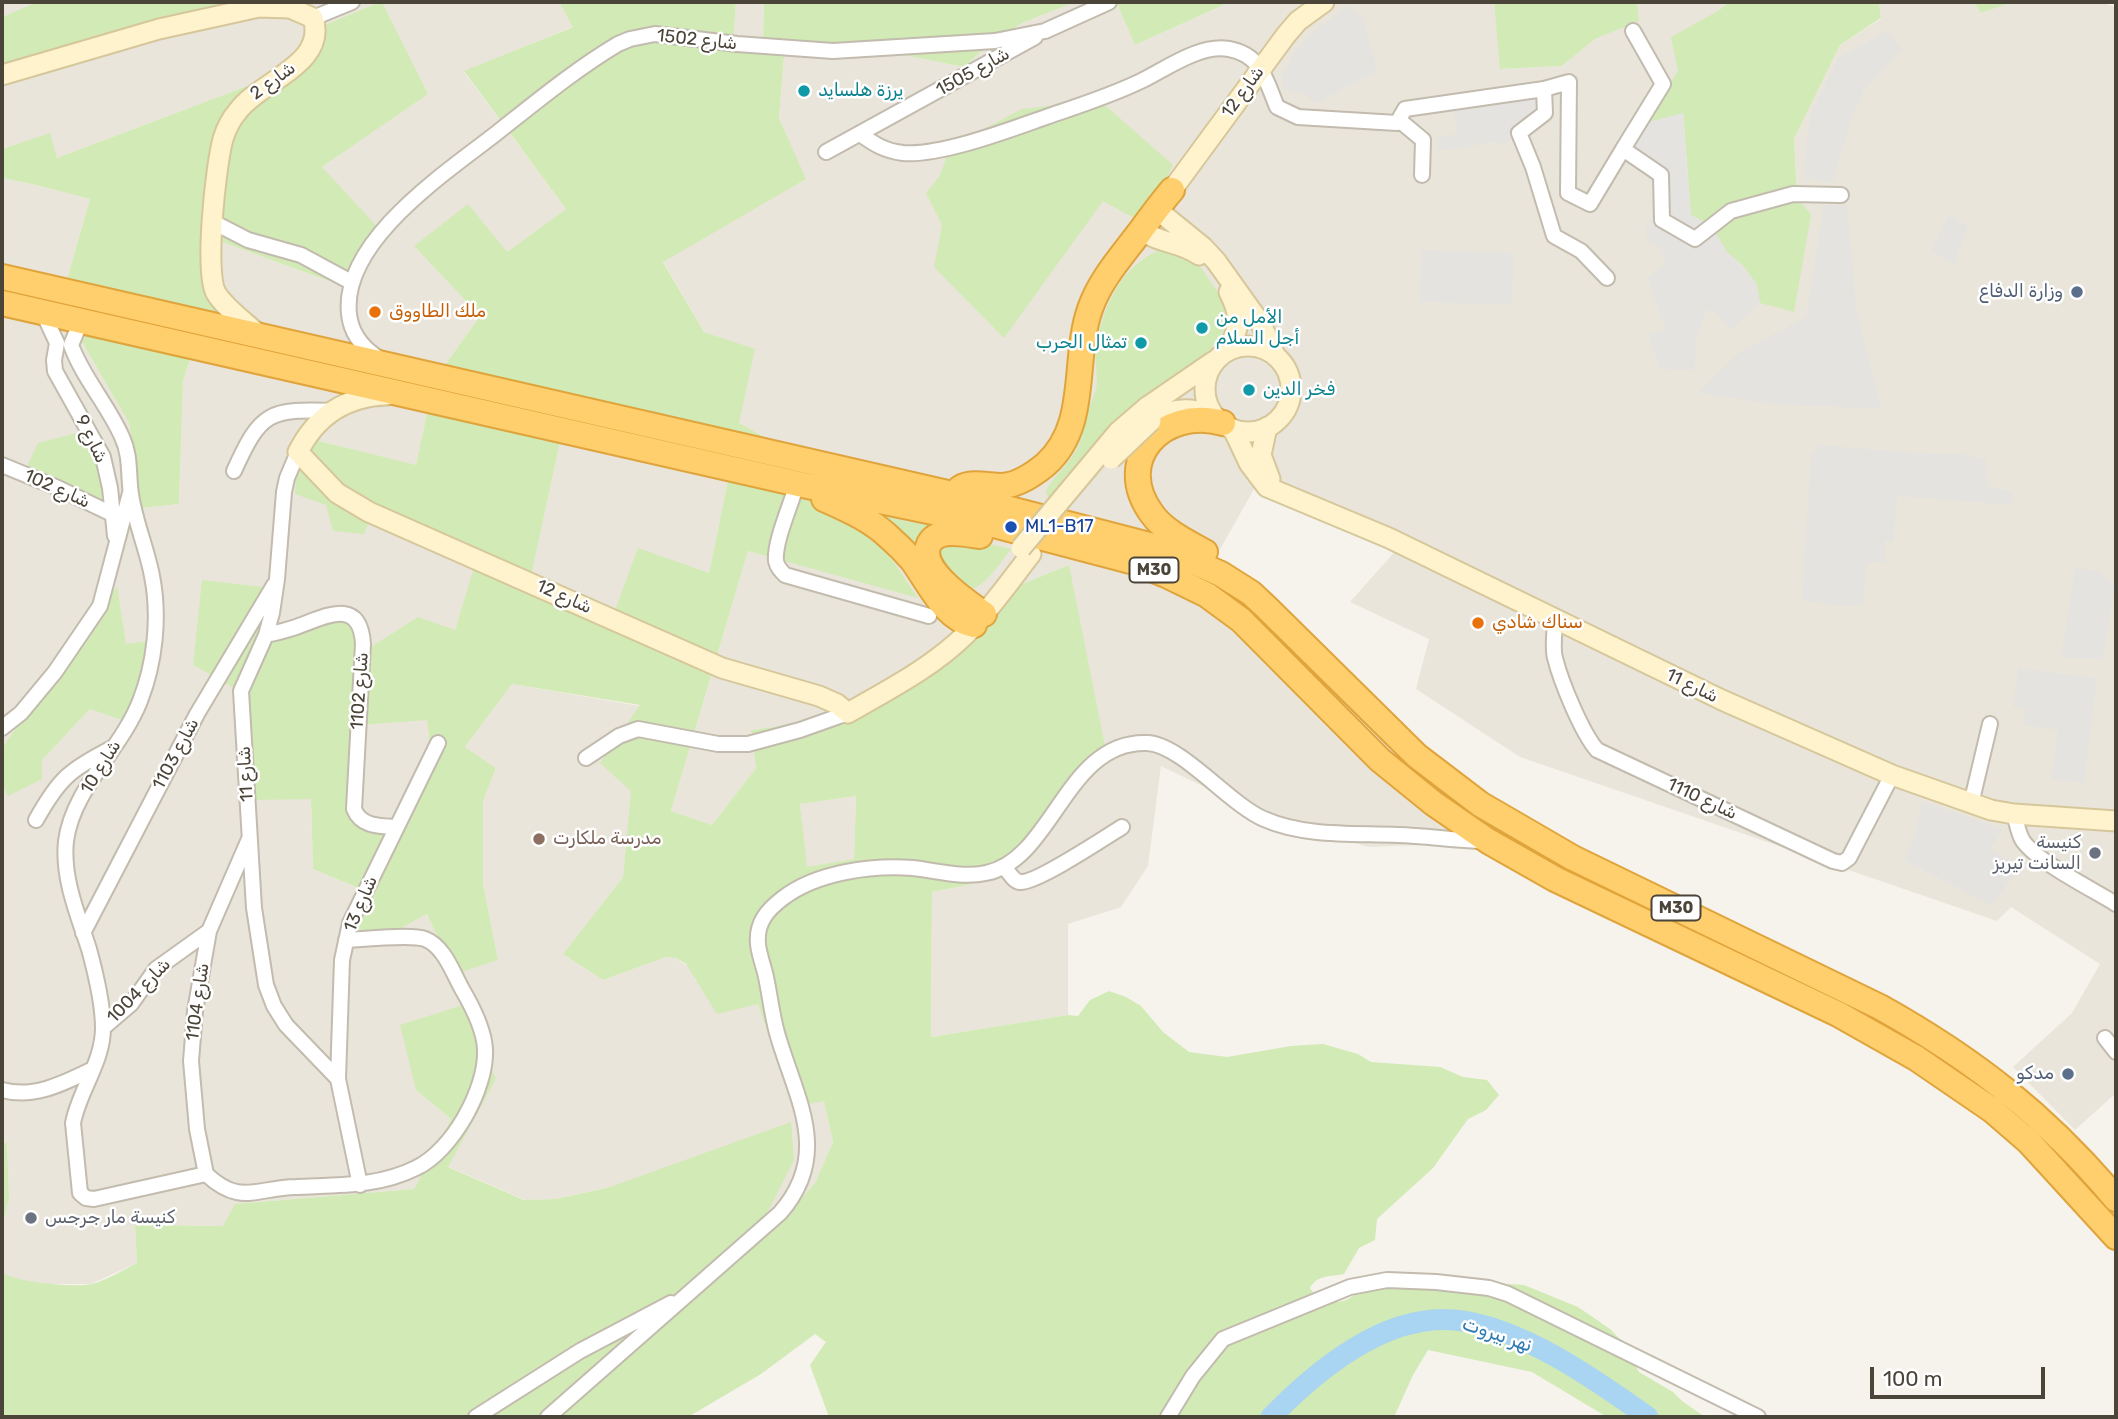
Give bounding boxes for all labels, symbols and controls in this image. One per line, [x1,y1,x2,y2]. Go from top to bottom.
street label: شارع 1502 [656,25,738,55]
street label: شارع 1505 [932,43,1014,101]
street label: شارع 2 [246,57,300,105]
street label: شارع 12 [1217,62,1269,122]
place label: يرزة هلسايد [818,80,903,102]
marker: يرزة هلسايد [796,83,812,99]
place label: وزارة الدفاع [1979,281,2063,303]
marker: وزارة الدفاع [2069,284,2085,300]
place label: ملك الطاووق [389,301,486,323]
marker: ملك الطاووق [367,304,383,320]
place label: الأمل من أجل السلام [1216,307,1300,350]
marker: الأمل من أجل السلام [1194,320,1210,336]
place label: تمثال الحرب [1036,332,1127,354]
marker: تمثال الحرب [1133,335,1149,351]
place label: فخر الدين [1263,379,1335,401]
marker: فخر الدين [1241,382,1257,398]
street label: شارع 9 [70,411,112,467]
street label: شارع 102 [21,465,93,513]
place label: ML1-B17 [1025,516,1093,538]
marker: ML1-B17 [1003,519,1019,535]
road number: M30 [1130,558,1178,582]
street label: شارع 12 [533,575,595,619]
place label: سناك شادي [1492,612,1583,634]
marker: سناك شادي [1470,615,1486,631]
street label: شارع 1102 [347,651,373,731]
street label: شارع 11 [1662,664,1722,708]
street label: شارع 1103 [148,715,204,793]
street label: شارع 10 [76,736,126,798]
street label: شارع 11 [234,746,258,802]
street label: شارع 1110 [1664,773,1740,825]
place label: مدرسة ملكارت [553,828,661,850]
marker: مدرسة ملكارت [531,831,547,847]
place label: كنيسة السانت تيريز [1993,832,2081,874]
marker: كنيسة السانت تيريز [2087,845,2103,861]
street label: شارع 13 [340,873,382,935]
road number: M30 [1652,896,1700,920]
street label: شارع 1004 [103,954,175,1028]
street label: شارع 1104 [182,962,214,1042]
place label: مدكو [2016,1063,2054,1085]
marker: مدكو [2060,1066,2076,1082]
place label: كنيسة مار جرجس [45,1207,175,1229]
marker: كنيسة مار جرجس [23,1210,39,1226]
water label: نهر بيروت [1459,1312,1535,1358]
scale bar [1873,1352,2048,1396]
text: 100 m [1883,1366,1942,1391]

